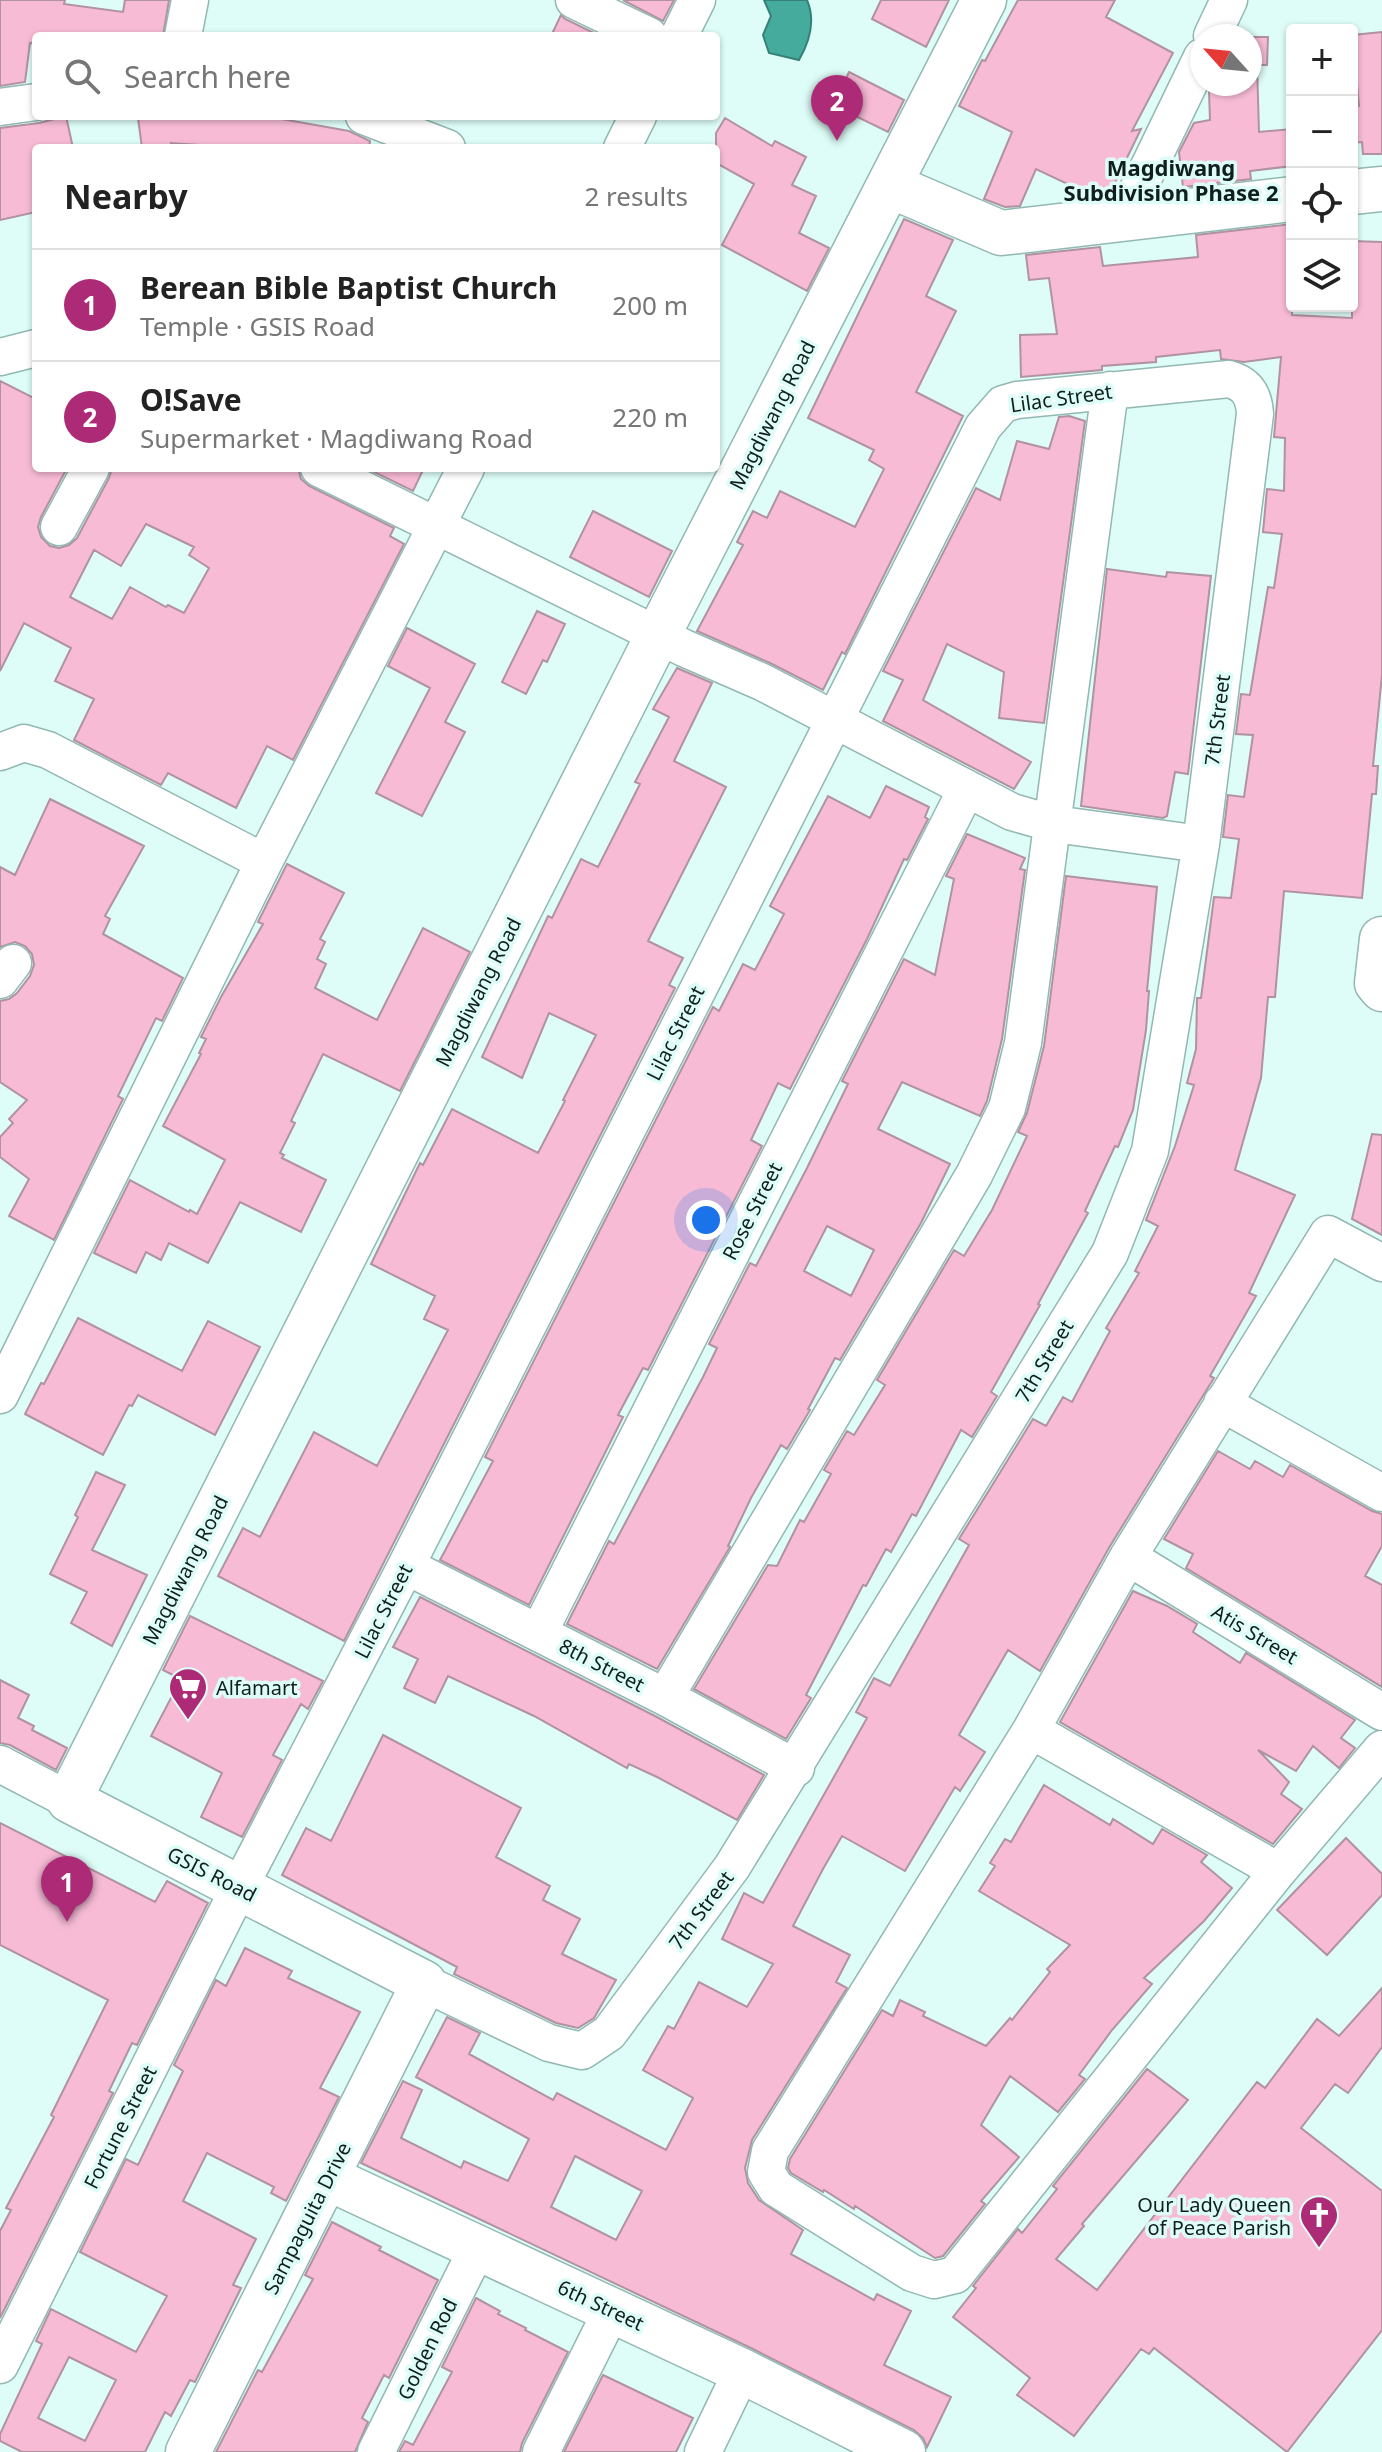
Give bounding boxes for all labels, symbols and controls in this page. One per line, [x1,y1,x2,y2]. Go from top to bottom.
north arrow [1190,24,1262,96]
map controls [1286,24,1358,312]
button: + [1286,24,1358,96]
search box [32,32,720,120]
icon: search [60,54,104,98]
text: Search here [124,56,291,97]
pin: 2 [811,75,863,141]
button: − [1286,96,1358,168]
district label: Magdiwang Subdivision Phase 2 [1064,152,1278,207]
button: locate [1286,168,1358,240]
text: Nearby [64,173,188,219]
text: 2 results [584,178,688,214]
button: layers [1286,240,1358,312]
text: Berean Bible Baptist Church [140,267,557,308]
text: 1 [83,287,97,323]
text: 200 m [612,287,688,323]
text: Temple · GSIS Road [140,308,375,344]
street label: Magdiwang Road [723,336,821,494]
street label: Lilac Street [1008,377,1114,419]
text: O!Save [140,379,242,420]
text: 2 [83,399,97,435]
text: 220 m [612,399,688,435]
text: Supermarket · Magdiwang Road [140,420,533,456]
street label: 7th Street [1198,673,1236,767]
street label: Magdiwang Road [429,913,527,1071]
street label: Lilac Street [640,981,710,1085]
street label: Rose Street [716,1157,788,1265]
your location [686,1200,726,1240]
street label: 7th Street [1009,1315,1079,1407]
street label: Magdiwang Road [136,1491,234,1649]
street label: Lilac Street [348,1559,418,1663]
street label: Atis Street [1207,1598,1303,1670]
street label: 8th Street [555,1632,649,1698]
supermarket icon: Alfamart [167,1666,209,1721]
place label: Alfamart [216,1674,297,1701]
street label: GSIS Road [163,1840,261,1908]
pin: 1 [41,1856,93,1922]
street label: 7th Street [663,1865,739,1955]
street label: Fortune Street [77,2061,163,2193]
street label: Sampaguita Drive [257,2137,357,2299]
place label: Our Lady Queen of Peace Parish [1137,2191,1291,2241]
church icon: Our Lady Queen of Peace Parish [1298,2194,1340,2249]
street label: 6th Street [554,2273,648,2337]
street label: Golden Rod [391,2294,463,2404]

